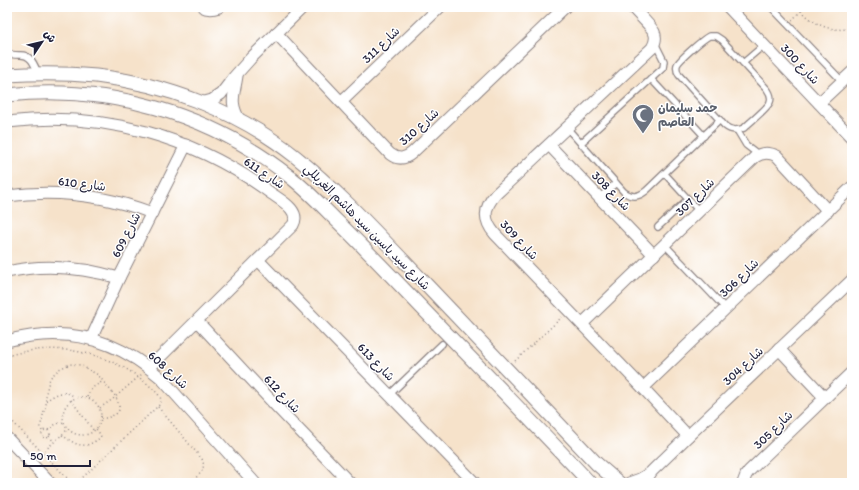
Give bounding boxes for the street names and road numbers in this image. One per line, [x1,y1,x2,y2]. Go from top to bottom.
street label: شارع 311 [359,24,404,68]
street label: شارع 300 [776,41,822,88]
street label: شارع 310 [396,106,443,150]
street label: شارع 611 [240,154,287,193]
street label: شارع سيد ياسين سيد هاشم الغربللي [298,161,433,296]
street label: شارع 308 [587,168,633,215]
street label: شارع 610 [57,174,107,196]
street label: شارع 307 [673,175,719,220]
street label: شارع 609 [109,210,145,261]
street label: شارع 309 [496,217,541,264]
street label: شارع 306 [717,256,763,301]
street label: شارع 613 [353,340,397,385]
street label: شارع 304 [720,344,767,390]
street label: شارع 608 [144,348,191,393]
street label: شارع 612 [259,372,303,417]
street label: شارع 305 [751,408,797,453]

